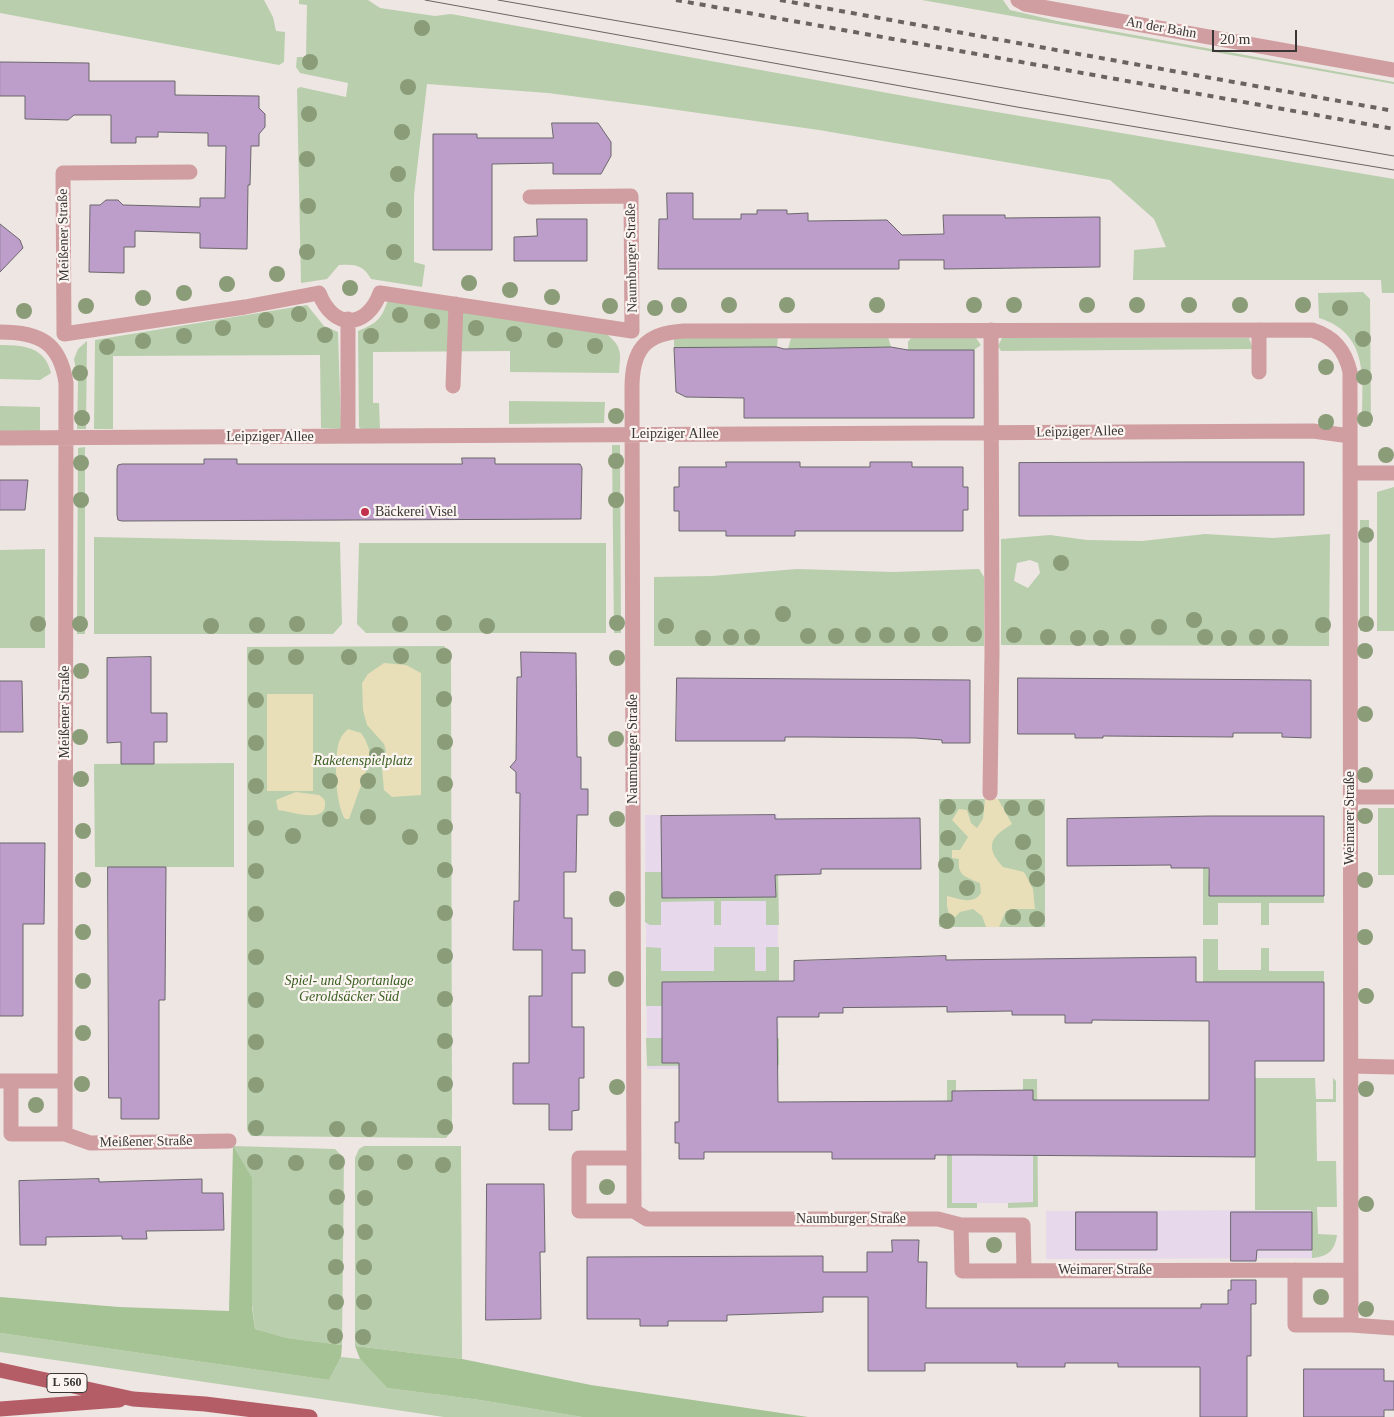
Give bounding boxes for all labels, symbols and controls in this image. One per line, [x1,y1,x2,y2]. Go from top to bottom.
street label: An der Bahn [1124,14,1198,42]
scale bar [1214,20,1299,52]
text: 20 m [1220,31,1250,47]
street label: Meißener Straße [55,188,73,282]
street label: Naumburger Straße [623,203,641,313]
street label: Leipziger Allee [1036,423,1124,441]
street label: Leipziger Allee [631,426,719,442]
street label: Leipziger Allee [226,429,314,445]
place label: Bäckerei Visel [375,504,457,520]
marker: Bäckerei Visel [359,506,371,518]
street label: Meißener Straße [57,666,73,758]
street label: Naumburger Straße [625,694,641,804]
park label: Raketenspielplatz [314,753,412,769]
street label: Weimarer Straße [1342,771,1358,865]
park label: Spiel- und Sportanlage Geroldsäcker Süd [284,973,414,1006]
street label: Meißener Straße [99,1133,193,1151]
street label: Naumburger Straße [796,1211,906,1227]
street label: Weimarer Straße [1058,1262,1152,1278]
road number: L 560 [47,1374,87,1392]

